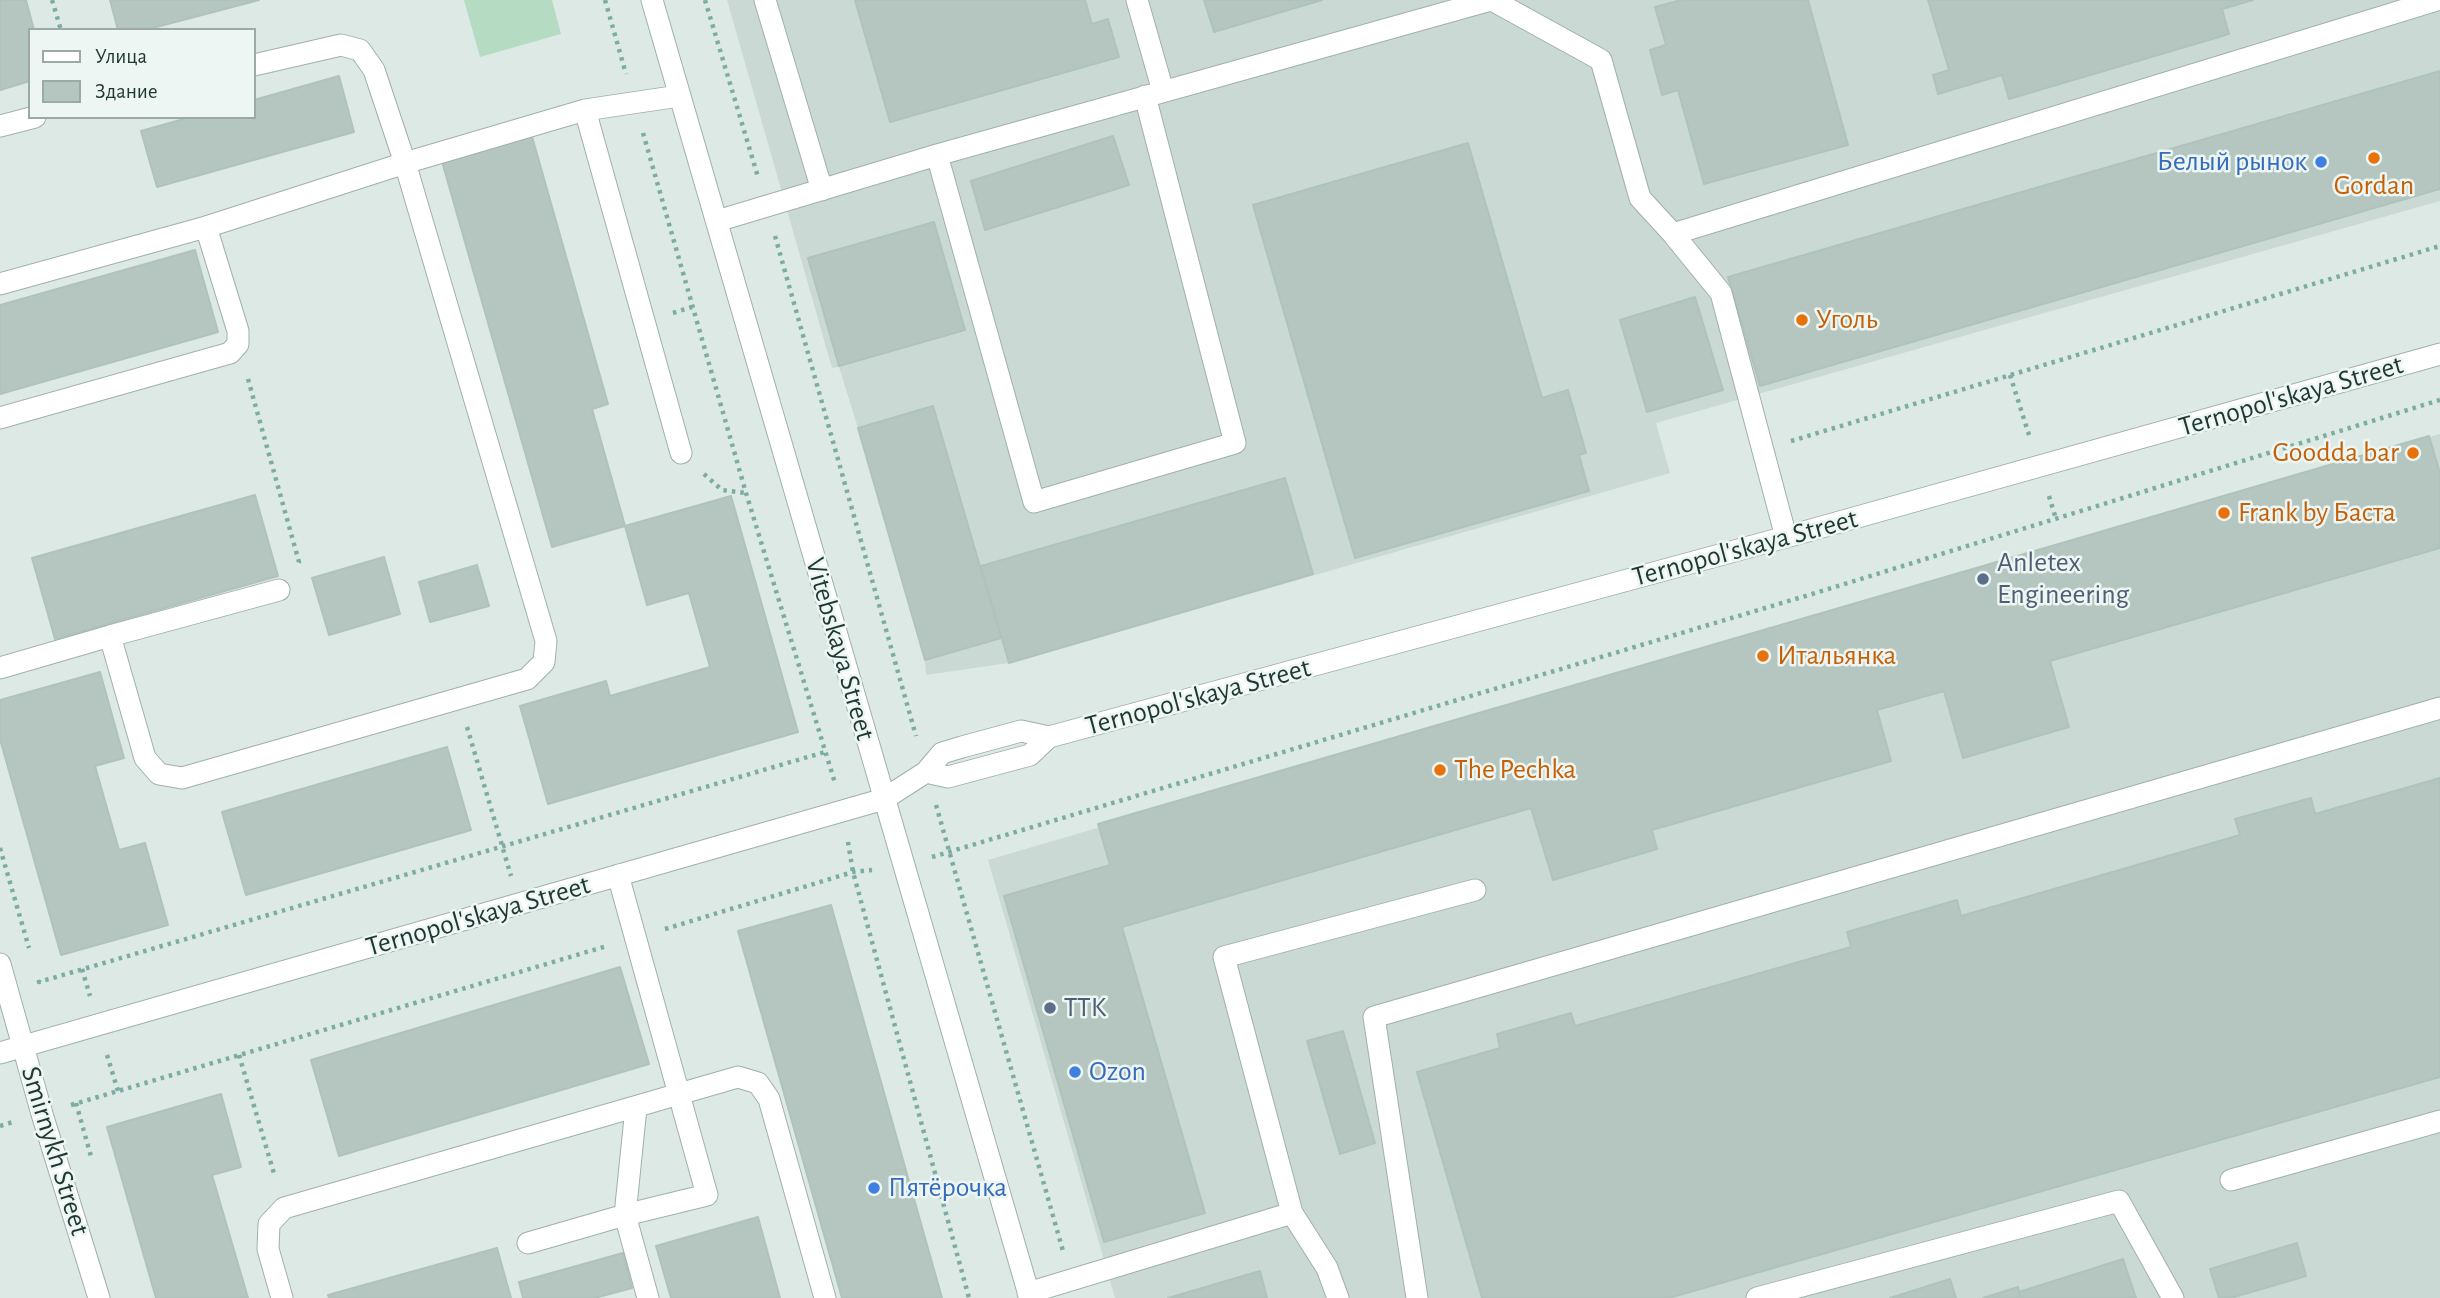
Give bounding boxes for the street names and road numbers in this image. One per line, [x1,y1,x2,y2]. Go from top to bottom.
street label: Ternopol'skaya Street [2175,348,2407,444]
street label: Ternopol'skaya Street [1629,502,1861,594]
street label: Vitebskaya Street [798,554,882,744]
street label: Ternopol'skaya Street [1082,651,1314,743]
street label: Ternopol'skaya Street [362,868,594,964]
street label: Smirnykh Street [13,1062,97,1240]

